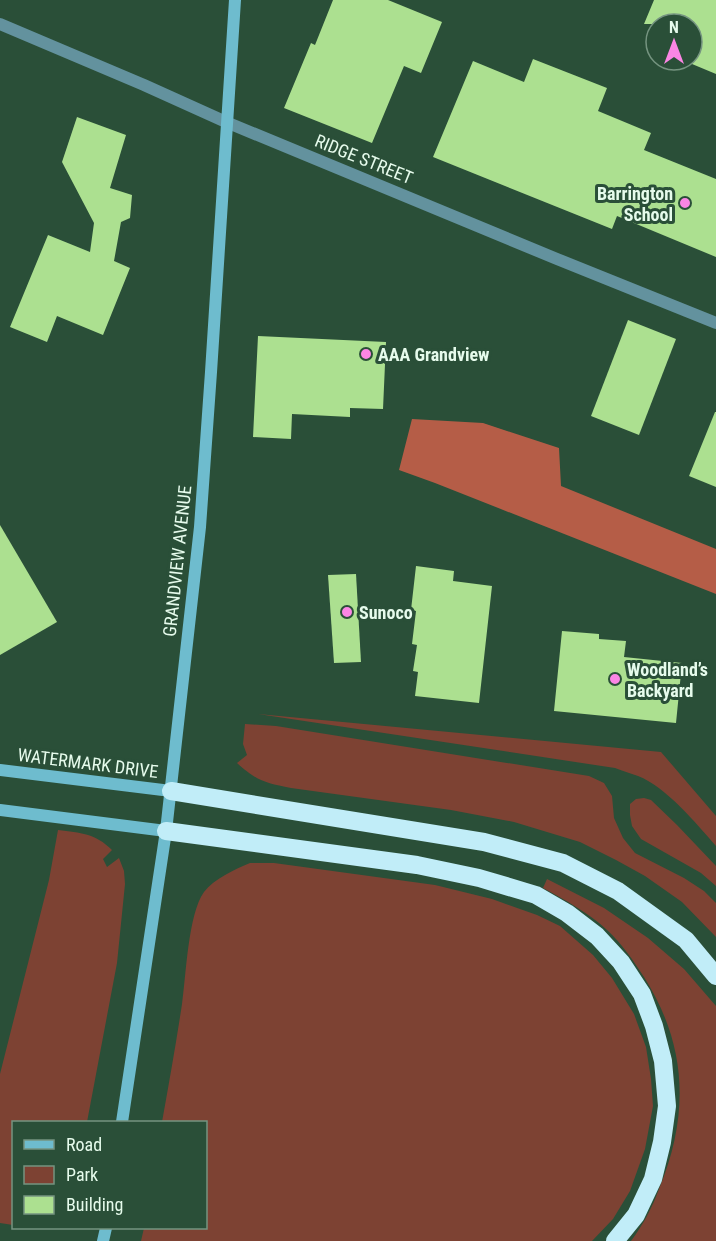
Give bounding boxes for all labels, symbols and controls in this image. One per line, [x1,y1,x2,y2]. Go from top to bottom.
north arrow [644,12,704,72]
text: N [669,18,679,37]
street label: RIDGE STREET [312,130,416,188]
place label: Barrington School [597,183,673,225]
marker: Barrington School [678,196,692,210]
place label: AAA Grandview [378,344,490,365]
marker: AAA Grandview [359,347,373,361]
street label: GRANDVIEW AVENUE [159,484,195,638]
place label: Sunoco [359,602,413,623]
marker: Sunoco [340,605,354,619]
place label: Woodland’s Backyard [627,659,708,701]
marker: Woodland’s Backyard [608,672,622,686]
street label: WATERMARK DRIVE [17,744,160,782]
legend [12,1121,207,1229]
text: Road [66,1134,102,1155]
text: Park [66,1164,98,1185]
text: Building [66,1194,123,1215]

